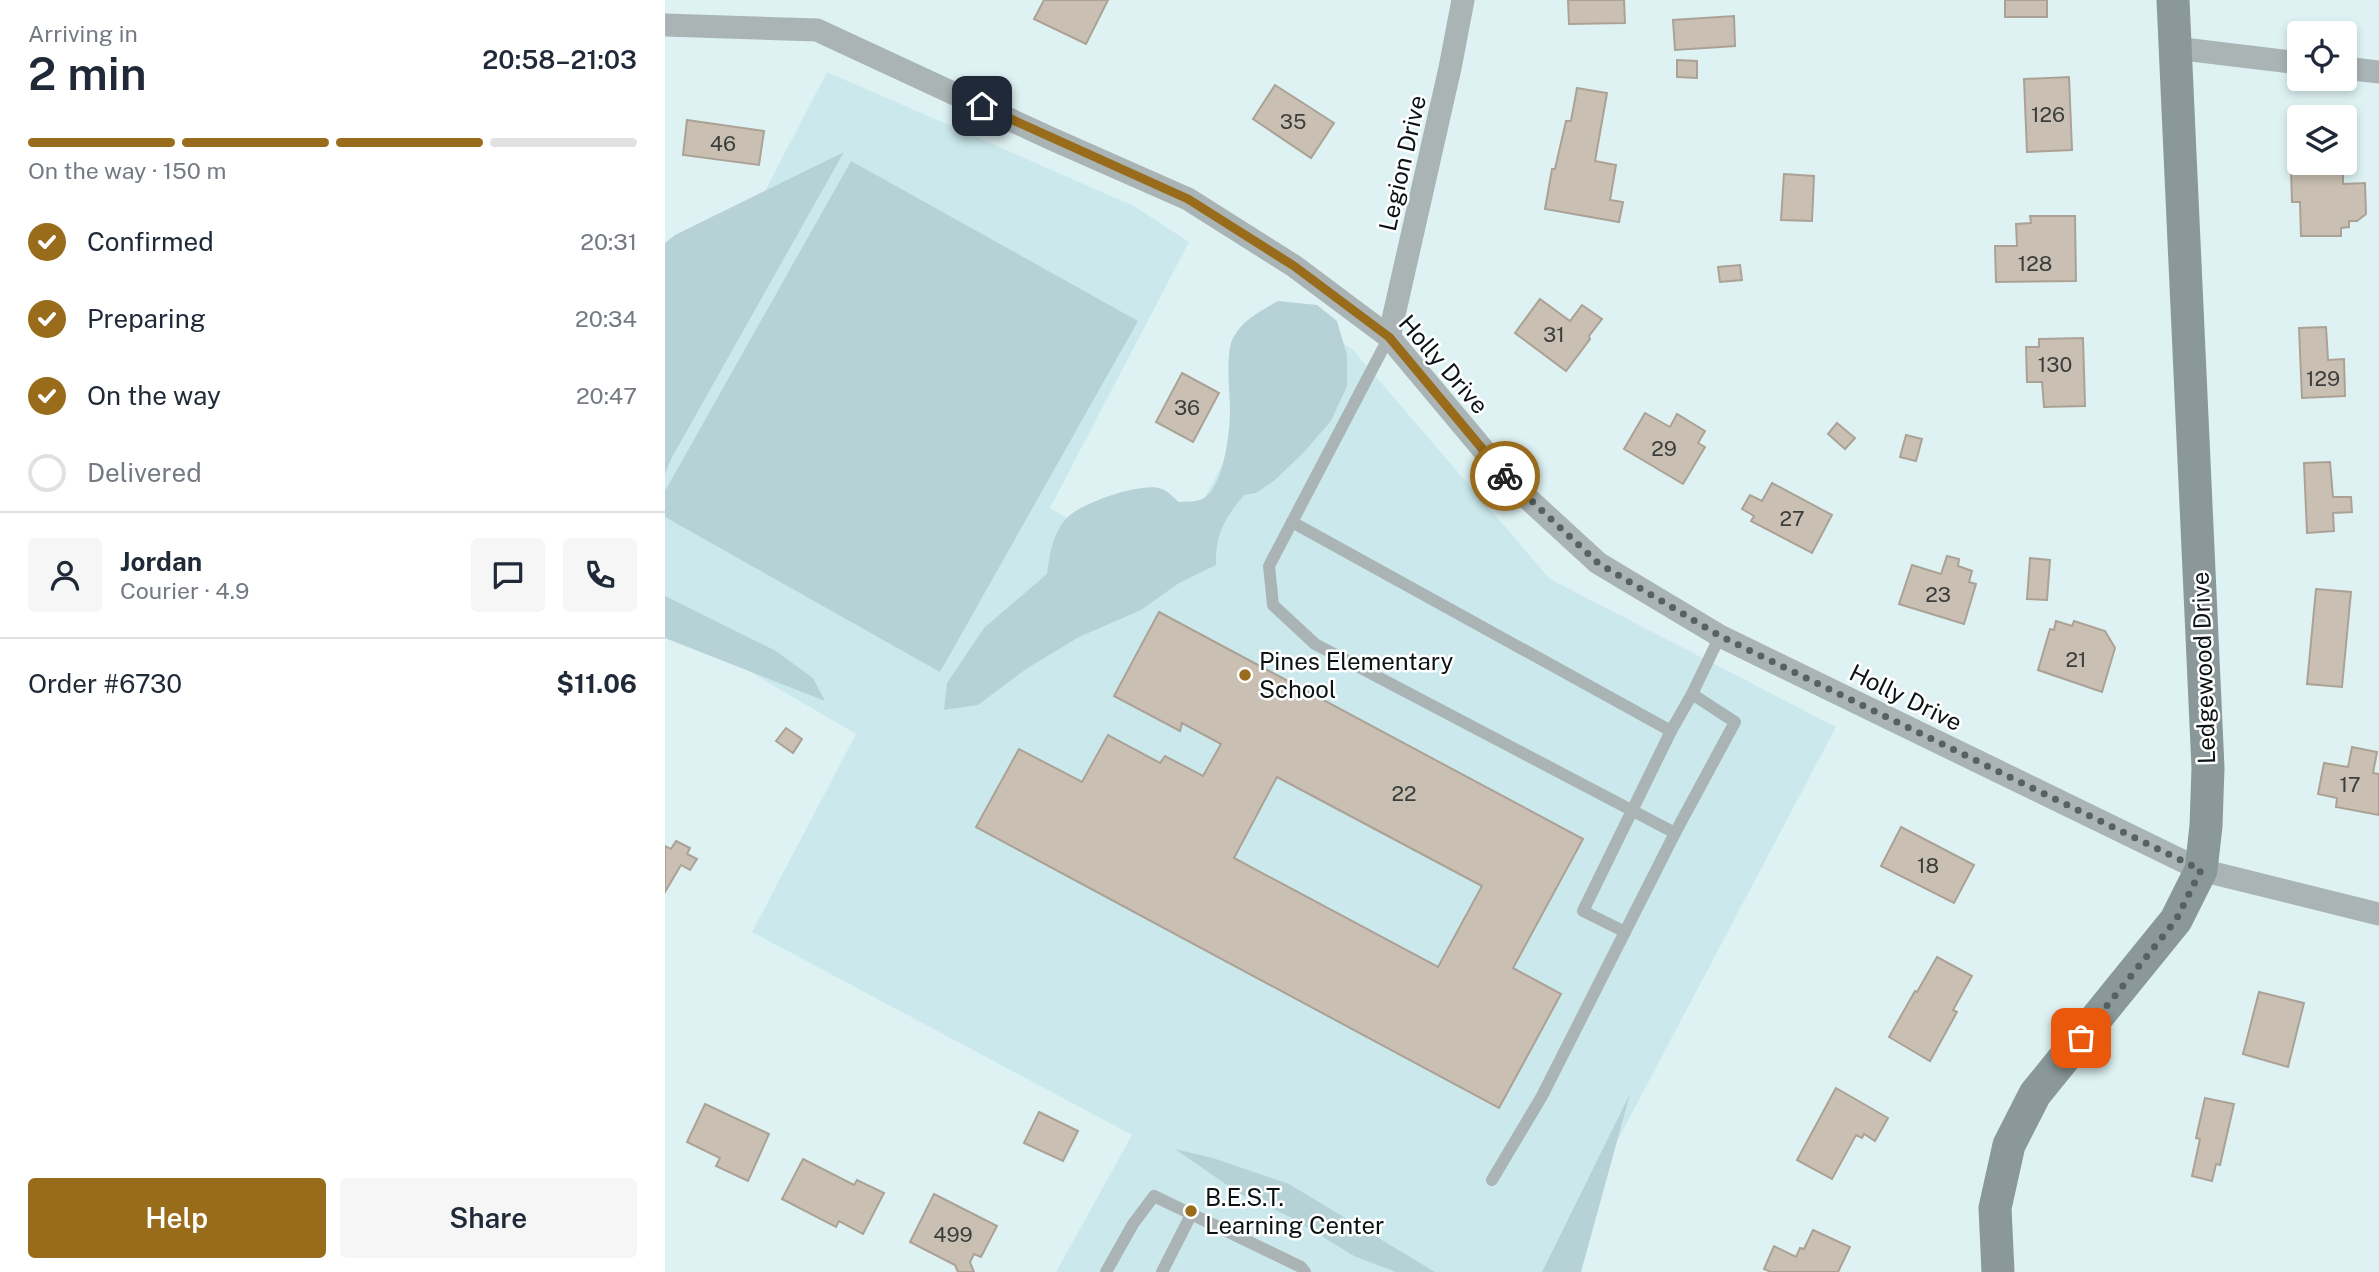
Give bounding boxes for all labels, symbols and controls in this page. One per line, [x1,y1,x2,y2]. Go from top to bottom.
text: Arriving in [28,20,138,47]
map controls [2287,21,2357,175]
button: locate [2287,21,2357,91]
text: 20:58–21:03 [482,44,637,75]
text: 2 min [28,46,147,100]
pin [952,76,1012,136]
icon: home [963,87,1001,125]
street label: Legion Drive [1373,92,1431,234]
house number: 126 [2031,102,2065,127]
button: layers [2287,105,2357,175]
house number: 35 [1280,109,1306,134]
house number: 46 [710,131,736,156]
text: On the way · 150 m [28,157,226,184]
icon: check [28,223,66,261]
text: Confirmed [87,226,214,257]
text: 20:31 [580,228,637,255]
house number: 128 [2018,251,2052,276]
icon: check [28,300,66,338]
text: Preparing [87,303,206,334]
text: 20:34 [575,305,637,332]
street label: Holly Drive [1394,309,1494,419]
house number: 31 [1543,322,1565,347]
house number: 130 [2038,352,2072,377]
house number: 129 [2306,366,2340,391]
icon: check [28,377,66,415]
text: On the way [87,380,221,411]
text: 20:47 [576,382,637,409]
house number: 36 [1174,395,1200,420]
house number: 29 [1651,436,1677,461]
courier [1470,441,1540,511]
text: Delivered [87,457,202,488]
icon: bike [1486,457,1524,495]
house number: 27 [1779,506,1805,531]
button: person [28,538,102,612]
button: chat [471,538,545,612]
button: phone [563,538,637,612]
text: Jordan [120,546,202,577]
street label: Ledgewood Drive [2186,571,2220,765]
text: Courier · 4.9 [120,577,249,604]
house number: 23 [1925,582,1951,607]
place label: Pines Elementary School [1259,647,1453,703]
house number: 21 [2065,647,2087,672]
street label: Holly Drive [1845,658,1967,736]
marker: Pines Elementary School [1237,667,1253,683]
text: Order #6730 [28,668,182,699]
text: $11.06 [556,668,637,699]
house number: 17 [2339,772,2361,797]
house number: 22 [1391,781,1417,806]
house number: 18 [1917,853,1939,878]
pin [2051,1008,2111,1068]
icon: bag [2062,1019,2100,1057]
button: Help [28,1178,326,1258]
button: Share [340,1178,637,1258]
place label: B.E.S.T. Learning Center [1205,1183,1384,1239]
marker: B.E.S.T. Learning Center [1183,1203,1199,1219]
house number: 499 [933,1222,973,1247]

